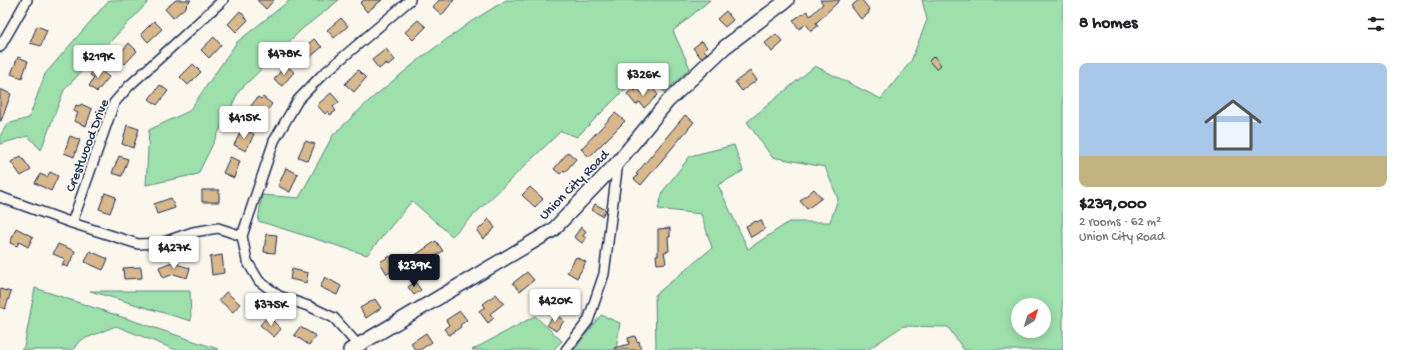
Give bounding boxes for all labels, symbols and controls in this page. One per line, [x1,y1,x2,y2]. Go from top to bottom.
icon: filters [1365,13,1387,35]
text: 8 homes [1079,14,1137,34]
pin: $478K [256,42,312,76]
pin: $219K [70,45,126,79]
text: $478K [267,47,301,62]
text: $219K [82,50,114,65]
pin: $326K [615,63,671,97]
text: $326K [627,68,659,83]
icon: home [1197,89,1269,161]
street label: Crestwood Drive [63,96,114,195]
pin: $415K [216,106,272,140]
text: $415K [228,111,260,126]
street label: Union City Road [536,146,615,224]
text: $239,000 [1079,195,1147,215]
text: 2 rooms · 62 m² [1079,215,1161,230]
text: Union City Road [1079,230,1165,245]
pin: $427K [146,236,202,270]
text: $427K [158,241,190,256]
pin: $239K [386,254,442,288]
text: $239K [398,259,430,274]
pin: $420K [527,289,583,323]
pin: $375K [243,293,299,327]
text: $420K [539,294,571,309]
text: $375K [254,298,288,313]
north arrow [1011,298,1051,338]
map controls [1011,298,1051,338]

